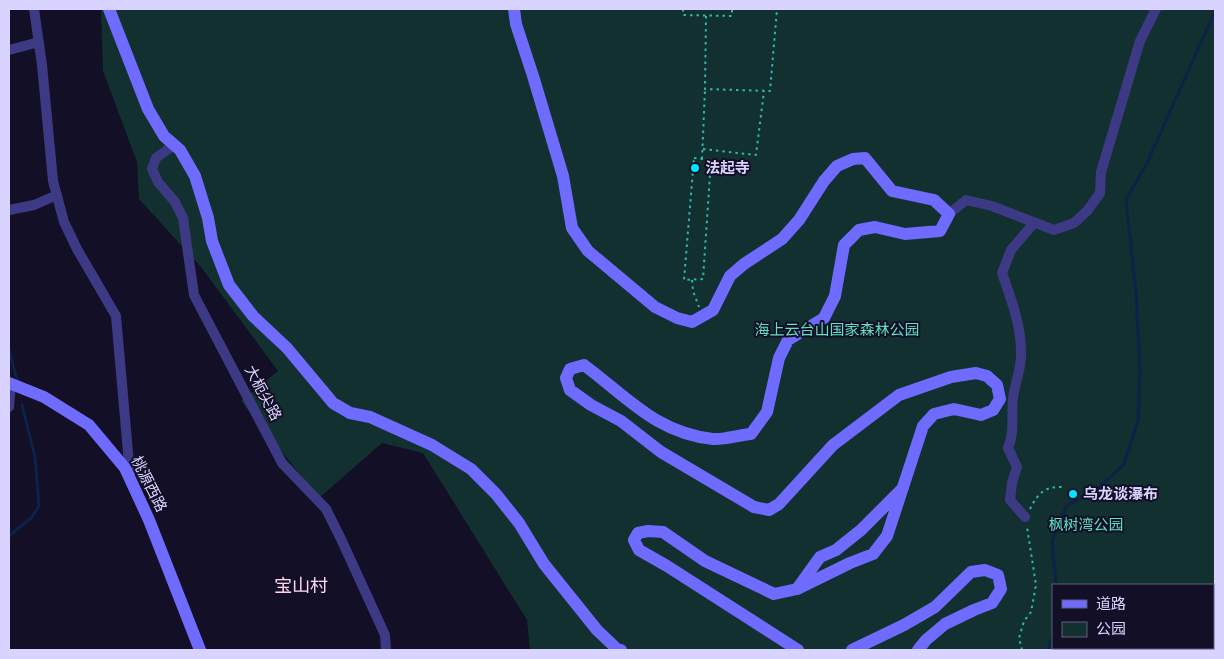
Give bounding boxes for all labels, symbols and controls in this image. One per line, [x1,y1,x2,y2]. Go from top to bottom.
place label: 法起寺 [705,159,750,176]
marker: 法起寺 [689,162,701,174]
park label: 海上云台山国家森林公园 [754,321,920,338]
street label: 大枙尖路 [242,362,285,423]
street label: 桃源西路 [128,453,171,514]
place label: 乌龙谈瀑布 [1083,485,1158,502]
marker: 乌龙谈瀑布 [1067,488,1079,500]
park label: 枫树湾公园 [1048,516,1124,533]
district label: 宝山村 [274,575,328,595]
legend [1052,584,1214,649]
text: 道路 [1096,595,1126,612]
text: 公园 [1096,620,1126,637]

